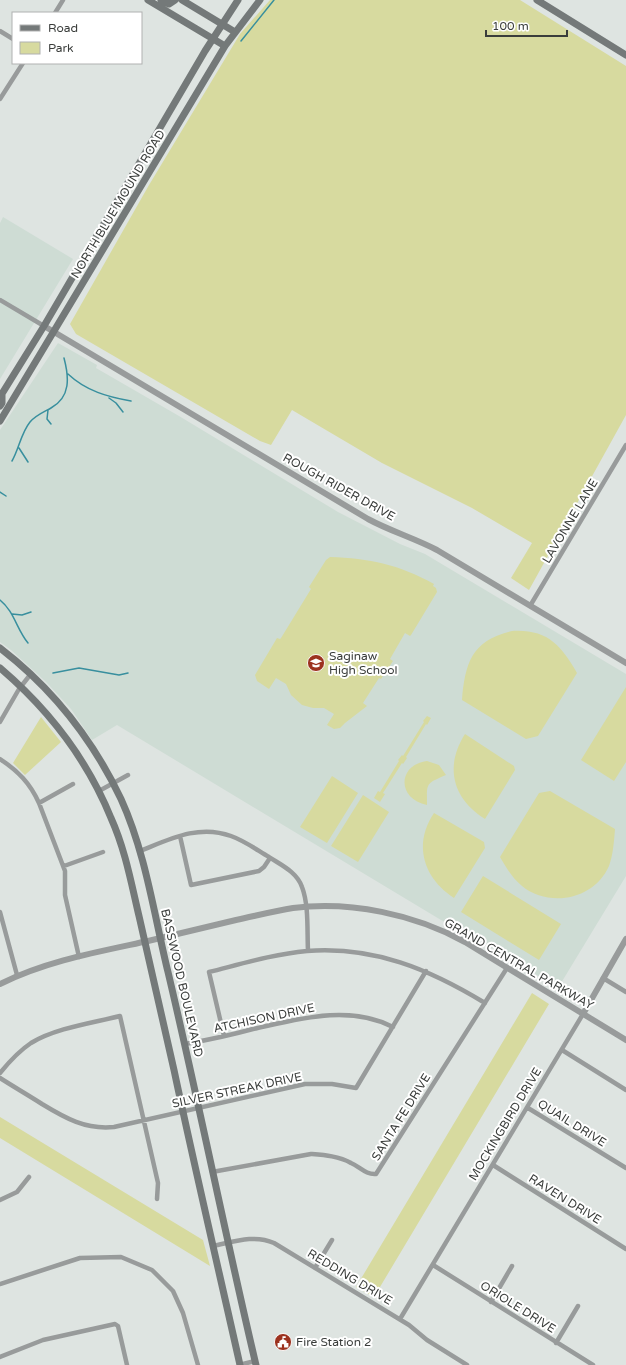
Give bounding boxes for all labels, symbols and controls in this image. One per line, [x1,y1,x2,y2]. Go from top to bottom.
legend [12,12,142,64]
scale bar [486,12,567,38]
text: 100 m [492,19,529,33]
text: Road [48,21,78,35]
text: Park [48,41,74,55]
street label: NORTH BLUE MOUND ROAD [68,127,168,281]
street label: ROUGH RIDER DRIVE [281,450,398,524]
street label: LAVONNE LANE [539,476,601,566]
place label: Saginaw High School [329,649,398,677]
school or university icon: Saginaw High School [306,653,326,673]
street label: BASSWOOD BOULEVARD [158,907,206,1059]
street label: GRAND CENTRAL PARKWAY [442,915,596,1013]
street label: ATCHISON DRIVE [212,1000,316,1036]
street label: MOCKINGBIRD DRIVE [466,1065,544,1183]
street label: SILVER STREAK DRIVE [171,1069,303,1111]
street label: SANTA FE DRIVE [369,1071,434,1163]
street label: QUAIL DRIVE [535,1096,609,1150]
street label: RAVEN DRIVE [526,1171,604,1227]
street label: REDDING DRIVE [305,1246,395,1308]
street label: ORIOLE DRIVE [478,1278,559,1336]
public building icon: Fire Station 2 [273,1332,293,1352]
place label: Fire Station 2 [296,1335,372,1349]

